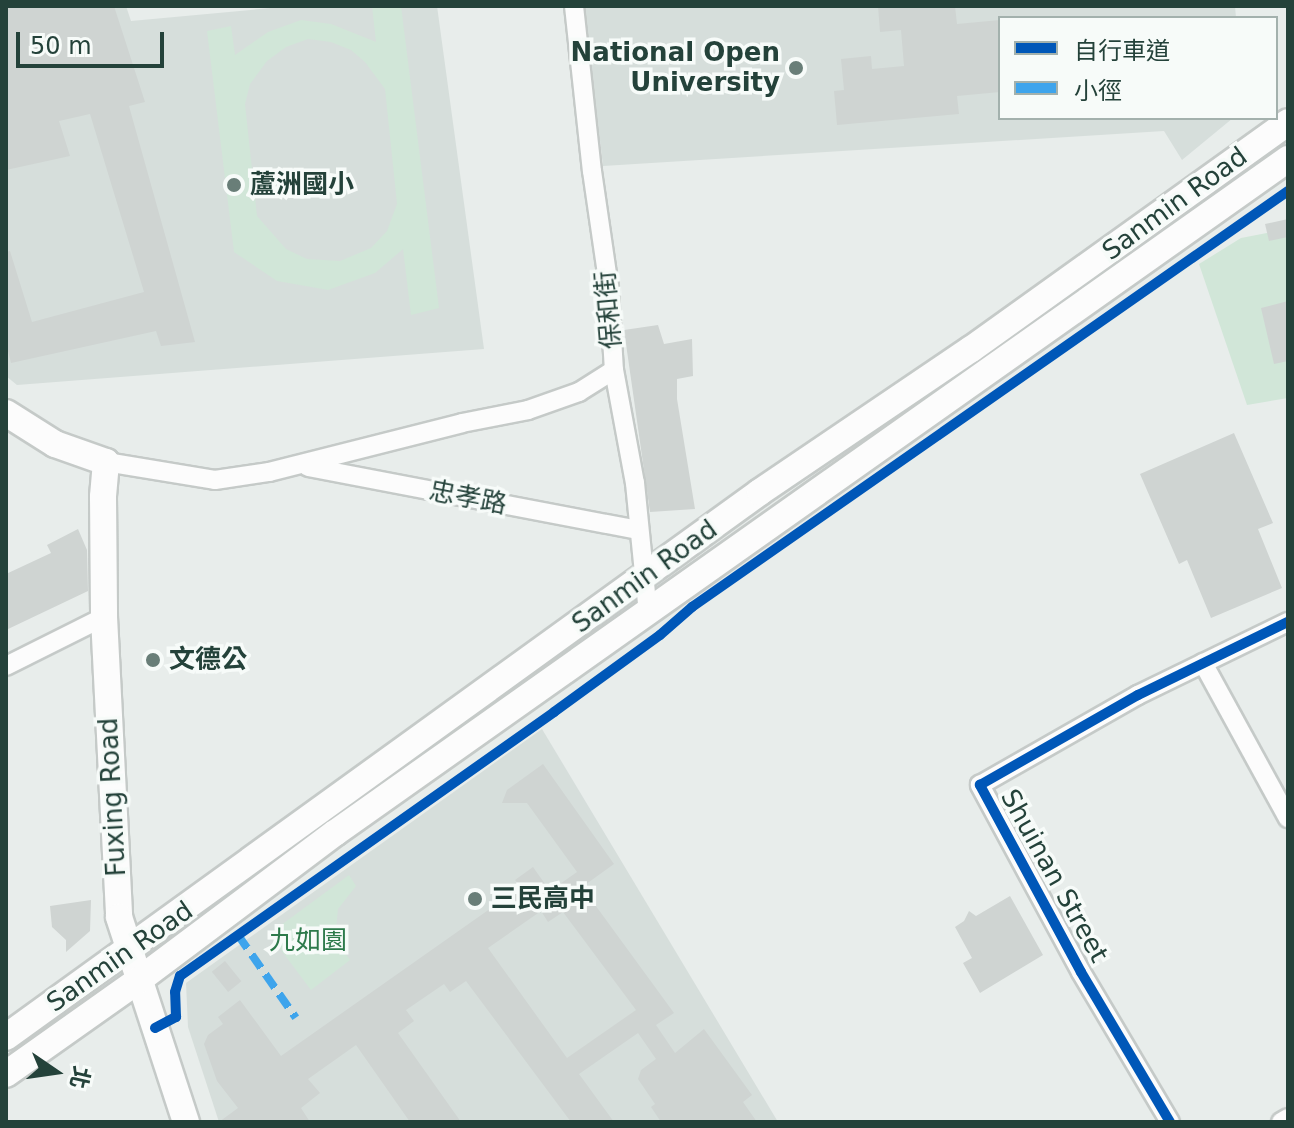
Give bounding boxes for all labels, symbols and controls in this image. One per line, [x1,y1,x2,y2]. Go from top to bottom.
scale bar [20,16,168,66]
legend [998,16,1278,120]
text: 50 m [30,32,92,60]
place label: National Open University [571,37,780,98]
text: 自行車道 [1074,37,1170,65]
marker: National Open University [787,59,805,77]
text: 小徑 [1074,77,1122,105]
street label: Sanmin Road [1096,141,1254,267]
place label: 蘆洲國小 [250,169,354,201]
marker: 蘆洲國小 [225,176,243,194]
street label: 保和街 [590,270,628,350]
street label: 忠孝路 [427,475,509,521]
street label: Sanmin Road [566,514,724,640]
place label: 文德公 [169,644,247,676]
marker: 文德公 [144,651,162,669]
street label: Fuxing Road [93,717,133,877]
street label: Shuinan Street [994,784,1114,968]
place label: 三民高中 [491,883,595,915]
marker: 三民高中 [466,890,484,908]
street label: Sanmin Road [41,895,199,1019]
park label: 九如園 [269,925,347,957]
north arrow [16,1032,96,1112]
text: 北 [65,1064,95,1091]

